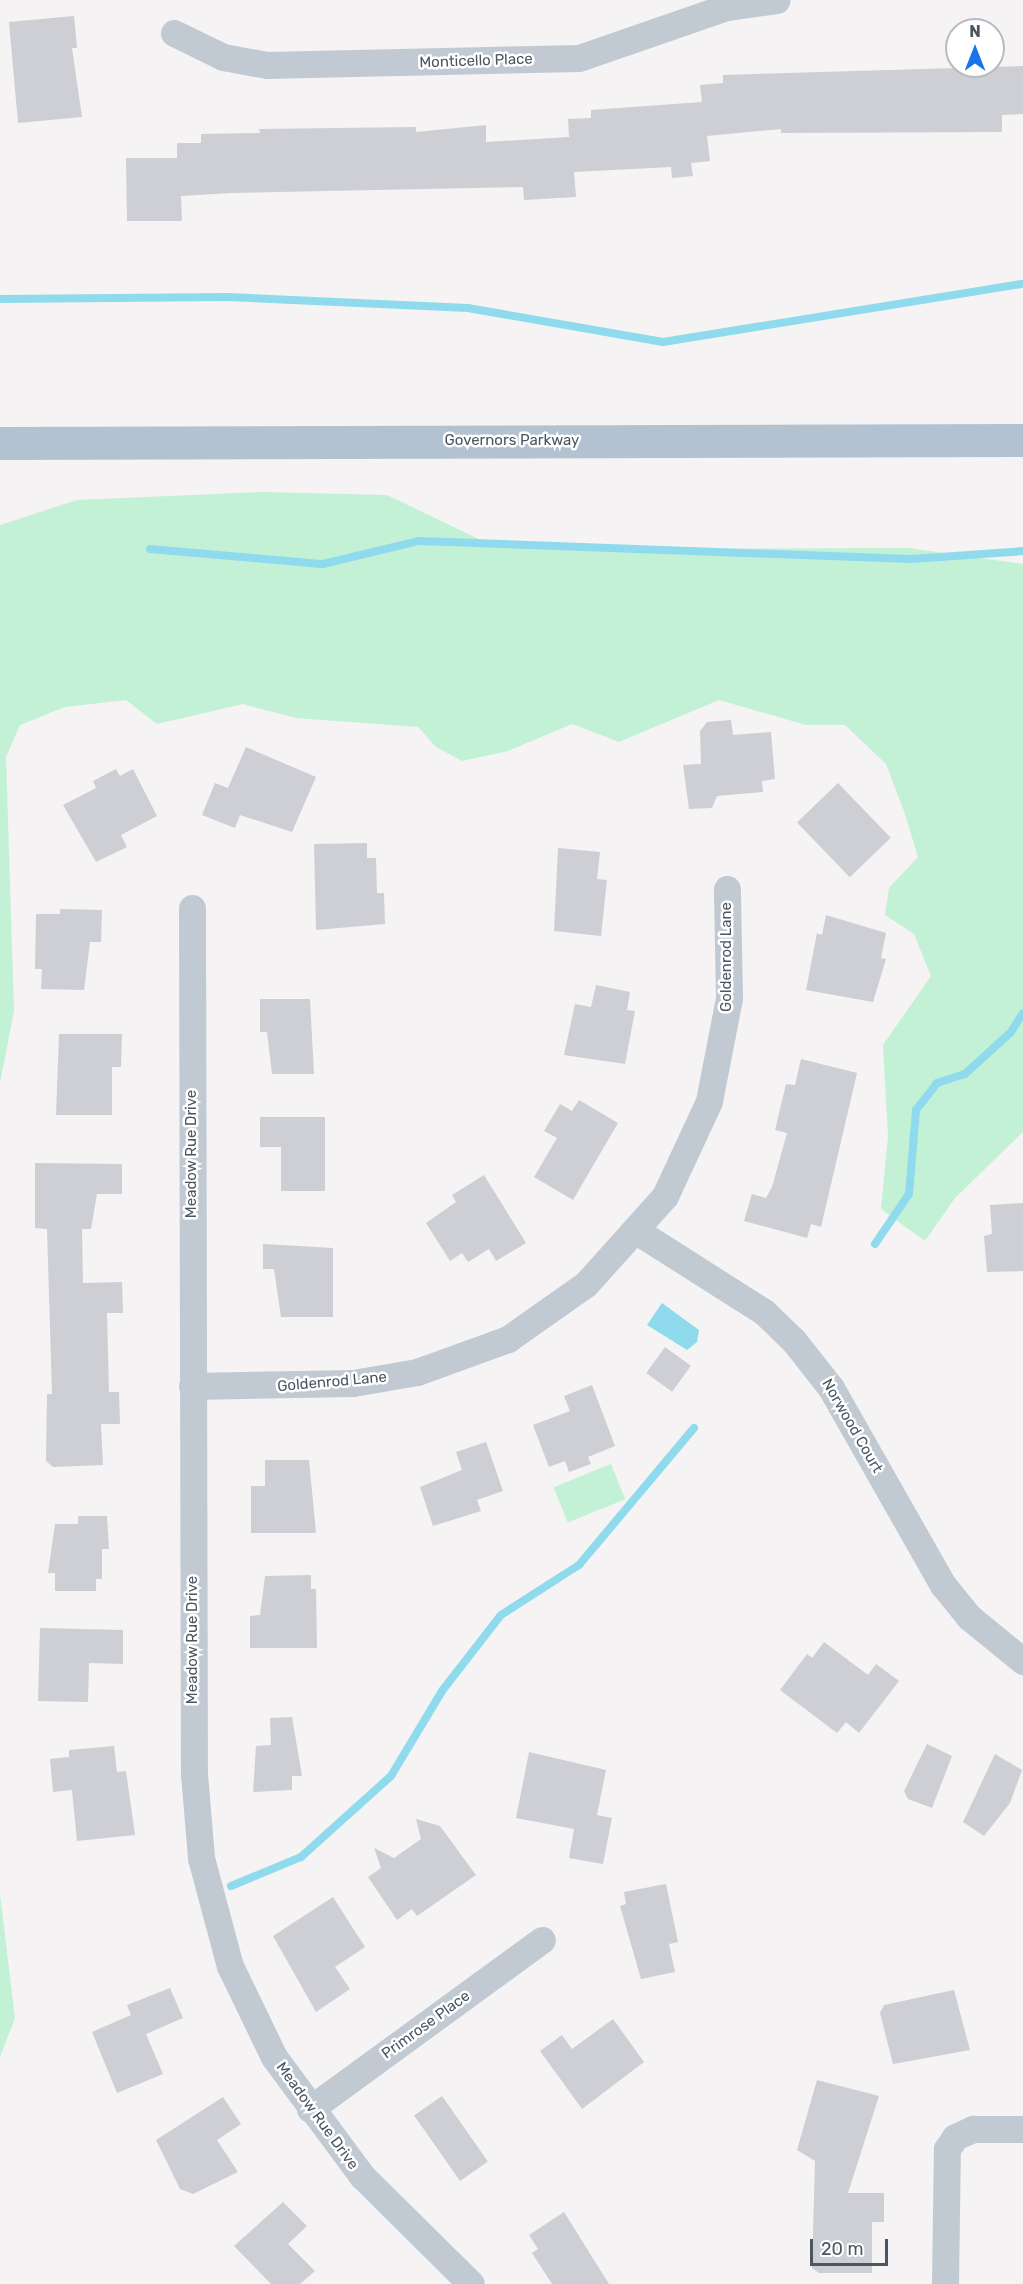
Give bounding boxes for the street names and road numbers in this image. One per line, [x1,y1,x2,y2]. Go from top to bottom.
street label: Monticello Place [419,50,533,72]
street label: Governors Parkway [445,432,579,450]
street label: Goldenrod Lane [718,902,736,1012]
street label: Meadow Rue Drive [183,1090,201,1218]
street label: Goldenrod Lane [276,1368,388,1396]
street label: Norwood Court [818,1376,886,1476]
street label: Meadow Rue Drive [184,1576,202,1704]
street label: Primrose Place [378,1987,474,2063]
street label: Meadow Rue Drive [272,2059,362,2173]

